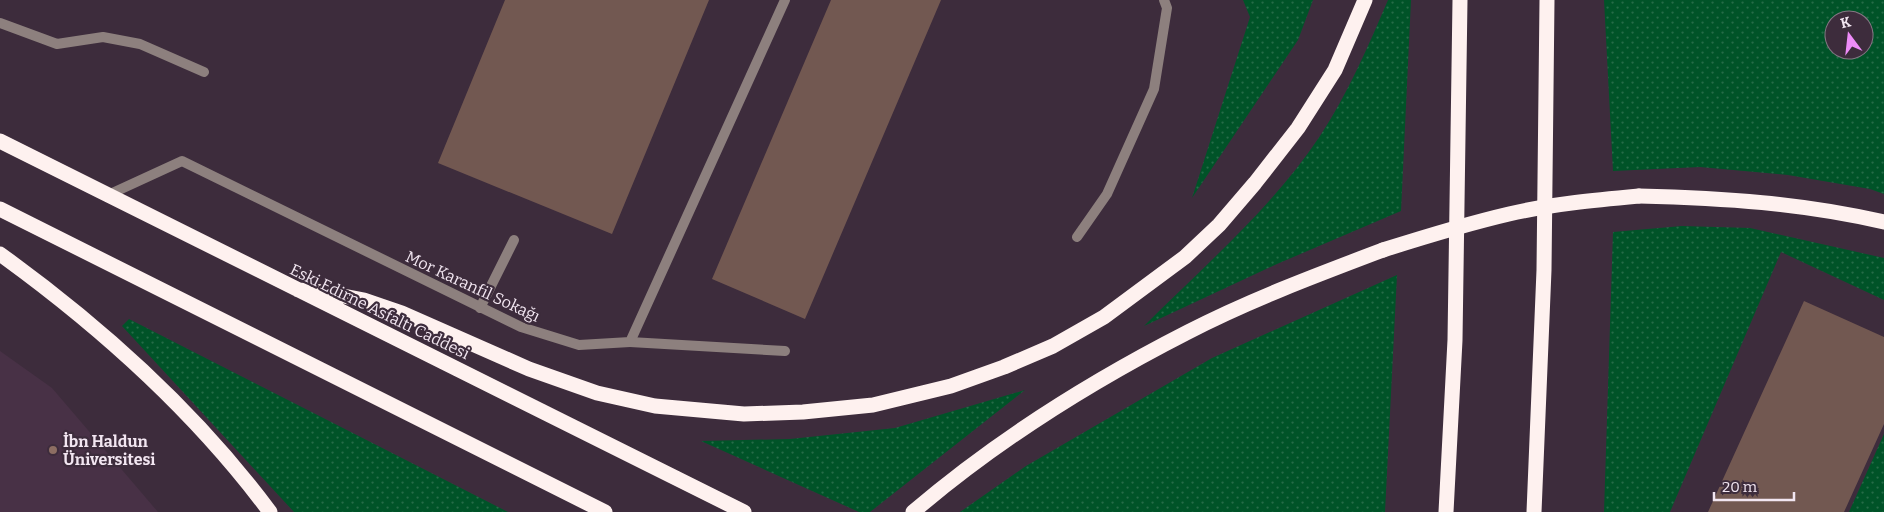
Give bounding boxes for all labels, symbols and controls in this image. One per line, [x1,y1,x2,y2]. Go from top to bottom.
north arrow [1824,10,1874,60]
text: K [1839,13,1853,32]
street label: Mor Karanfil Sokağı [403,247,543,326]
street label: Eski Edirne Asfaltı Caddesi [287,260,473,363]
place label: İbn Haldun Üniversitesi [63,432,155,469]
marker: İbn Haldun Üniversitesi [47,444,59,456]
scale bar [1714,470,1794,502]
text: 20 m [1722,478,1758,496]

